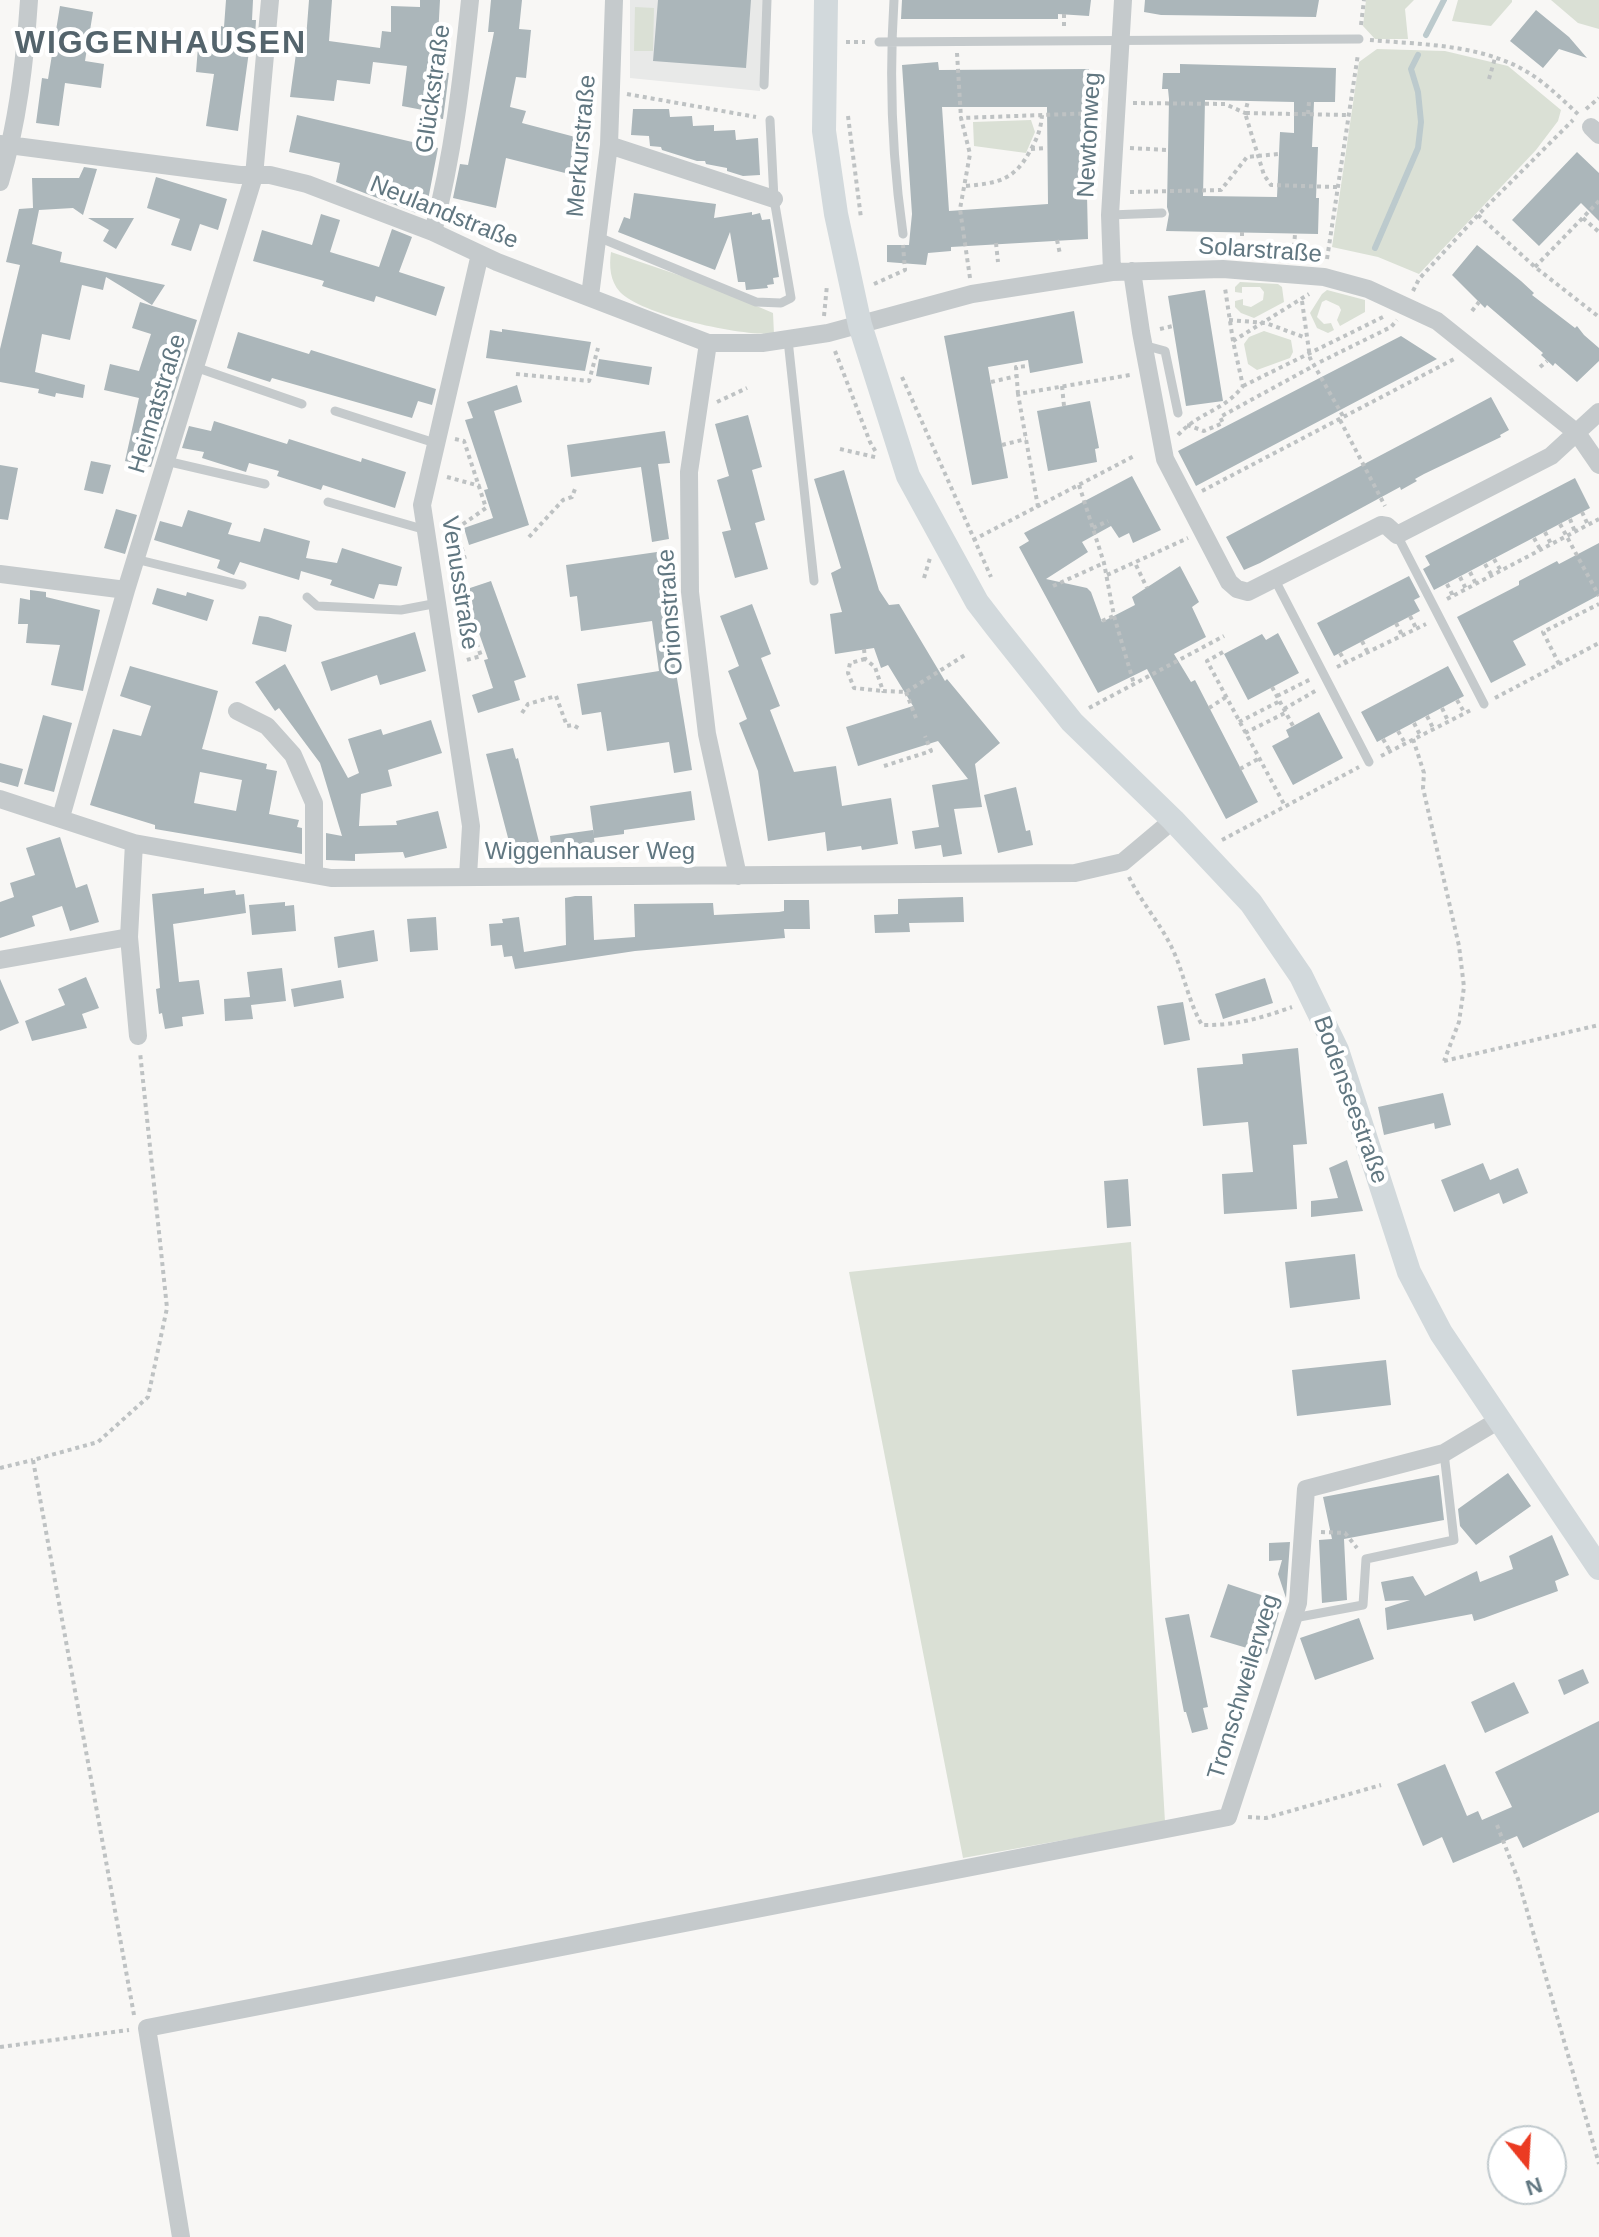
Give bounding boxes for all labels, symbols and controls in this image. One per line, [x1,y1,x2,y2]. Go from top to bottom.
street label: Glückstraße [411,23,457,155]
district label: WIGGENHAUSEN [15,25,307,63]
street label: Newtonweg [1072,72,1108,198]
street label: Merkurstraße [561,74,603,218]
street label: Neulandstraße [366,170,522,256]
street label: Solarstraße [1197,232,1323,270]
street label: Heimatstraße [123,331,193,477]
street label: Venusstraße [434,514,484,652]
street label: Orionstraße [652,548,690,676]
street label: Wiggenhauser Weg [485,838,695,866]
street label: Bodenseestraße [1306,1012,1394,1188]
street label: Tronschweilerweg [1202,1591,1286,1783]
north arrow [1487,2125,1567,2205]
text: N [1523,2172,1545,2201]

